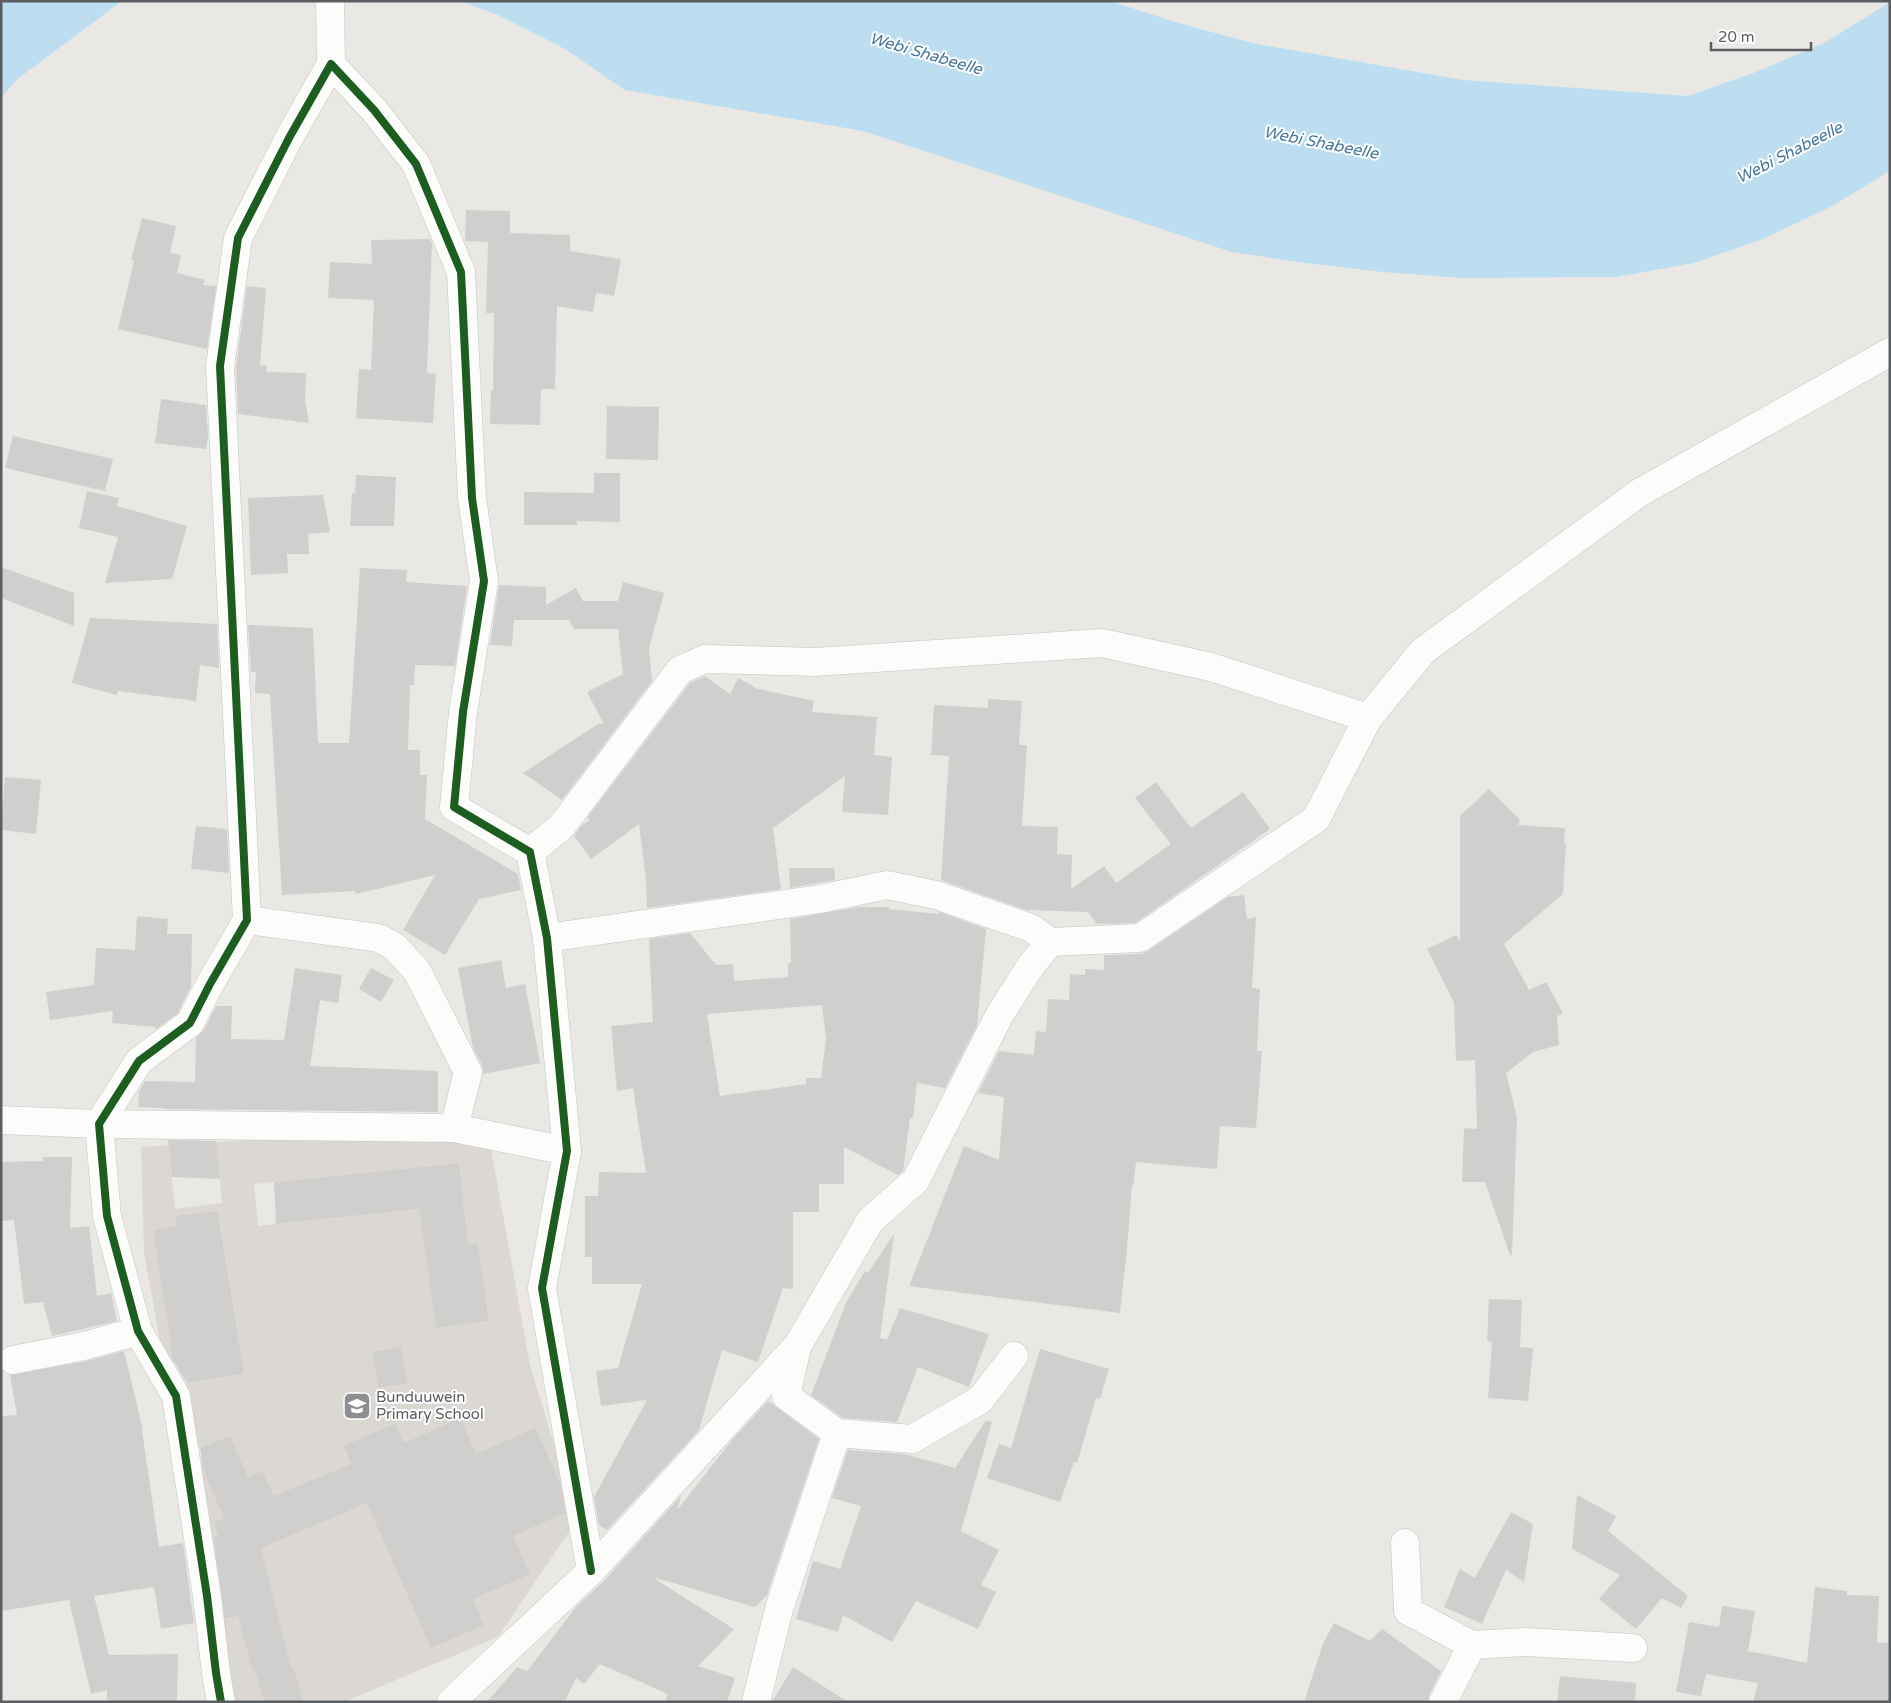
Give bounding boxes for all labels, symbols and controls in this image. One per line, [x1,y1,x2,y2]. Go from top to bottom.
scale bar [1711,20,1811,52]
water label: Webi Shabeelle [867,28,985,80]
text: 20 m [1718,28,1755,46]
water label: Webi Shabeelle [1733,117,1847,188]
water label: Webi Shabeelle [1262,122,1381,164]
place label: Bunduuwein Primary School [376,1388,484,1423]
school or university icon: Bunduuwein Primary School [342,1391,372,1421]

